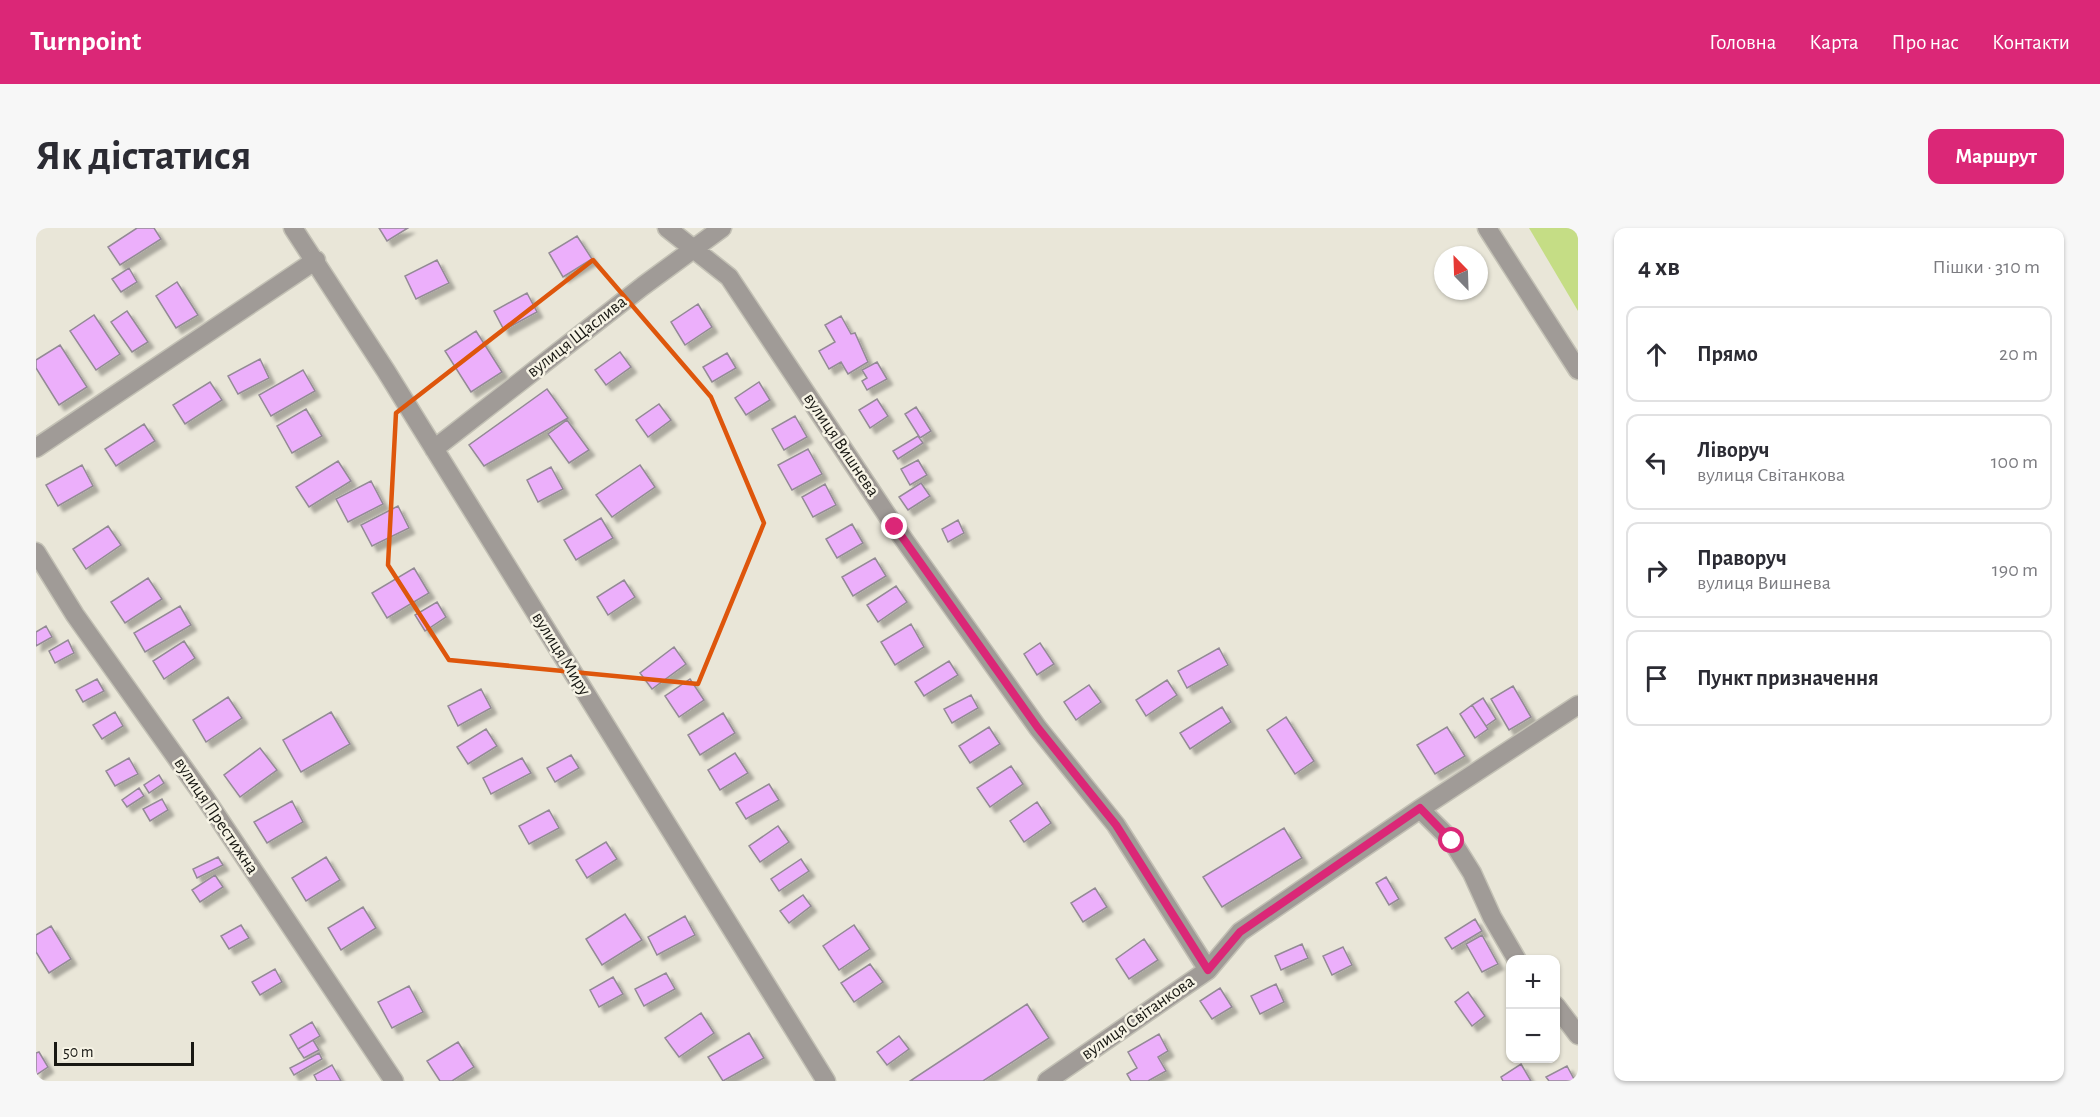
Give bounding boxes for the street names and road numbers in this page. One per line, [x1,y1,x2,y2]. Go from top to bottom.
street label: вулиця Щаслива [524,293,630,381]
street label: вулиця Вишнева [800,390,882,500]
street label: вулиця Миру [528,609,594,699]
street label: вулиця Престижна [170,754,262,878]
street label: вулиця Світанкова [1078,972,1198,1064]

